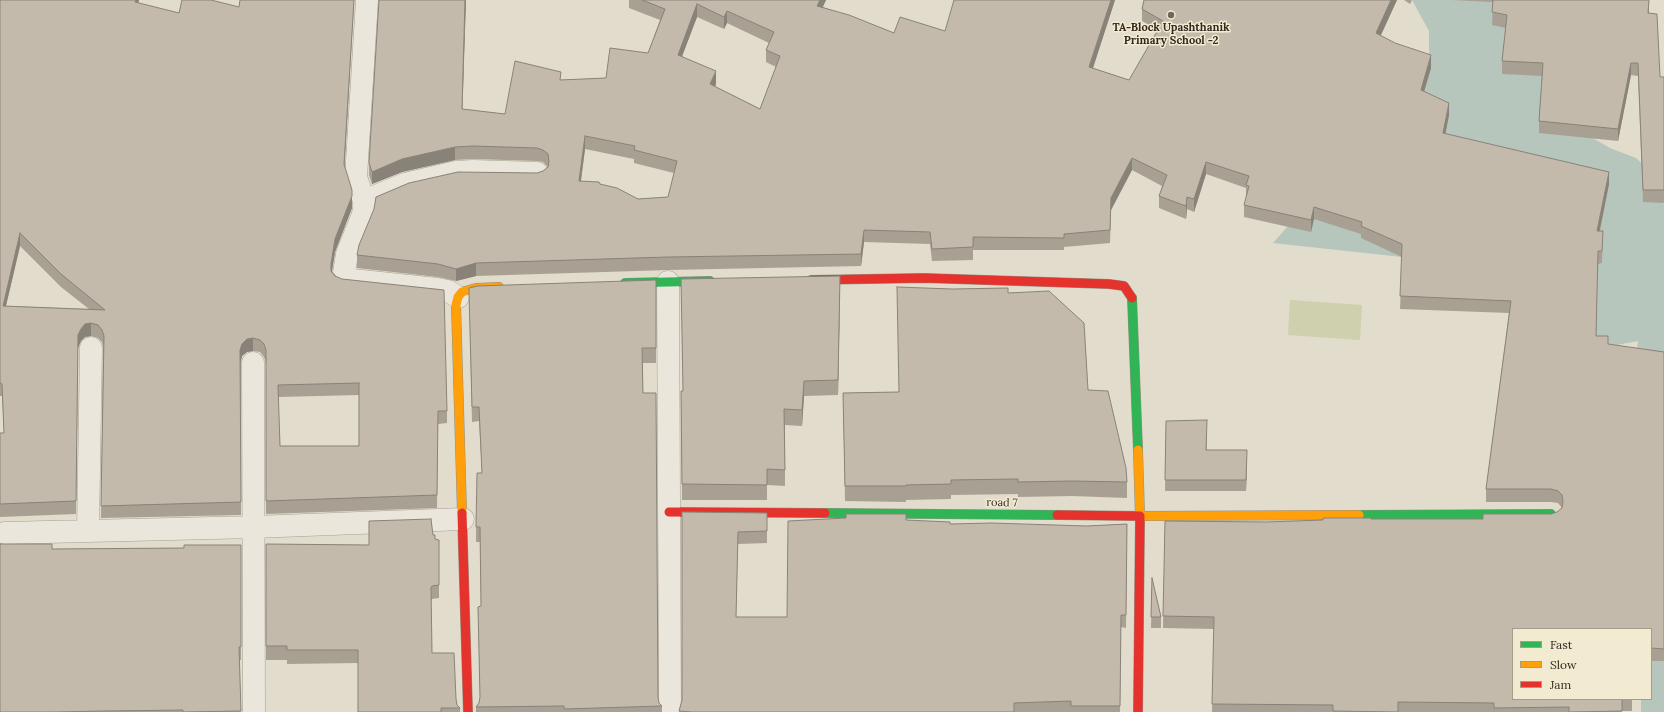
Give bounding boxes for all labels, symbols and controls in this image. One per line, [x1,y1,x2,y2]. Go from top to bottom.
marker: TA-Block Upashthanik Primary School -2 [1166,10,1176,20]
place label: TA-Block Upashthanik Primary School -2 [1112,21,1230,47]
street label: road 7 [986,496,1018,510]
legend [1512,628,1652,700]
text: Fast [1550,637,1573,652]
text: Slow [1550,657,1577,672]
text: Jam [1550,677,1571,692]

